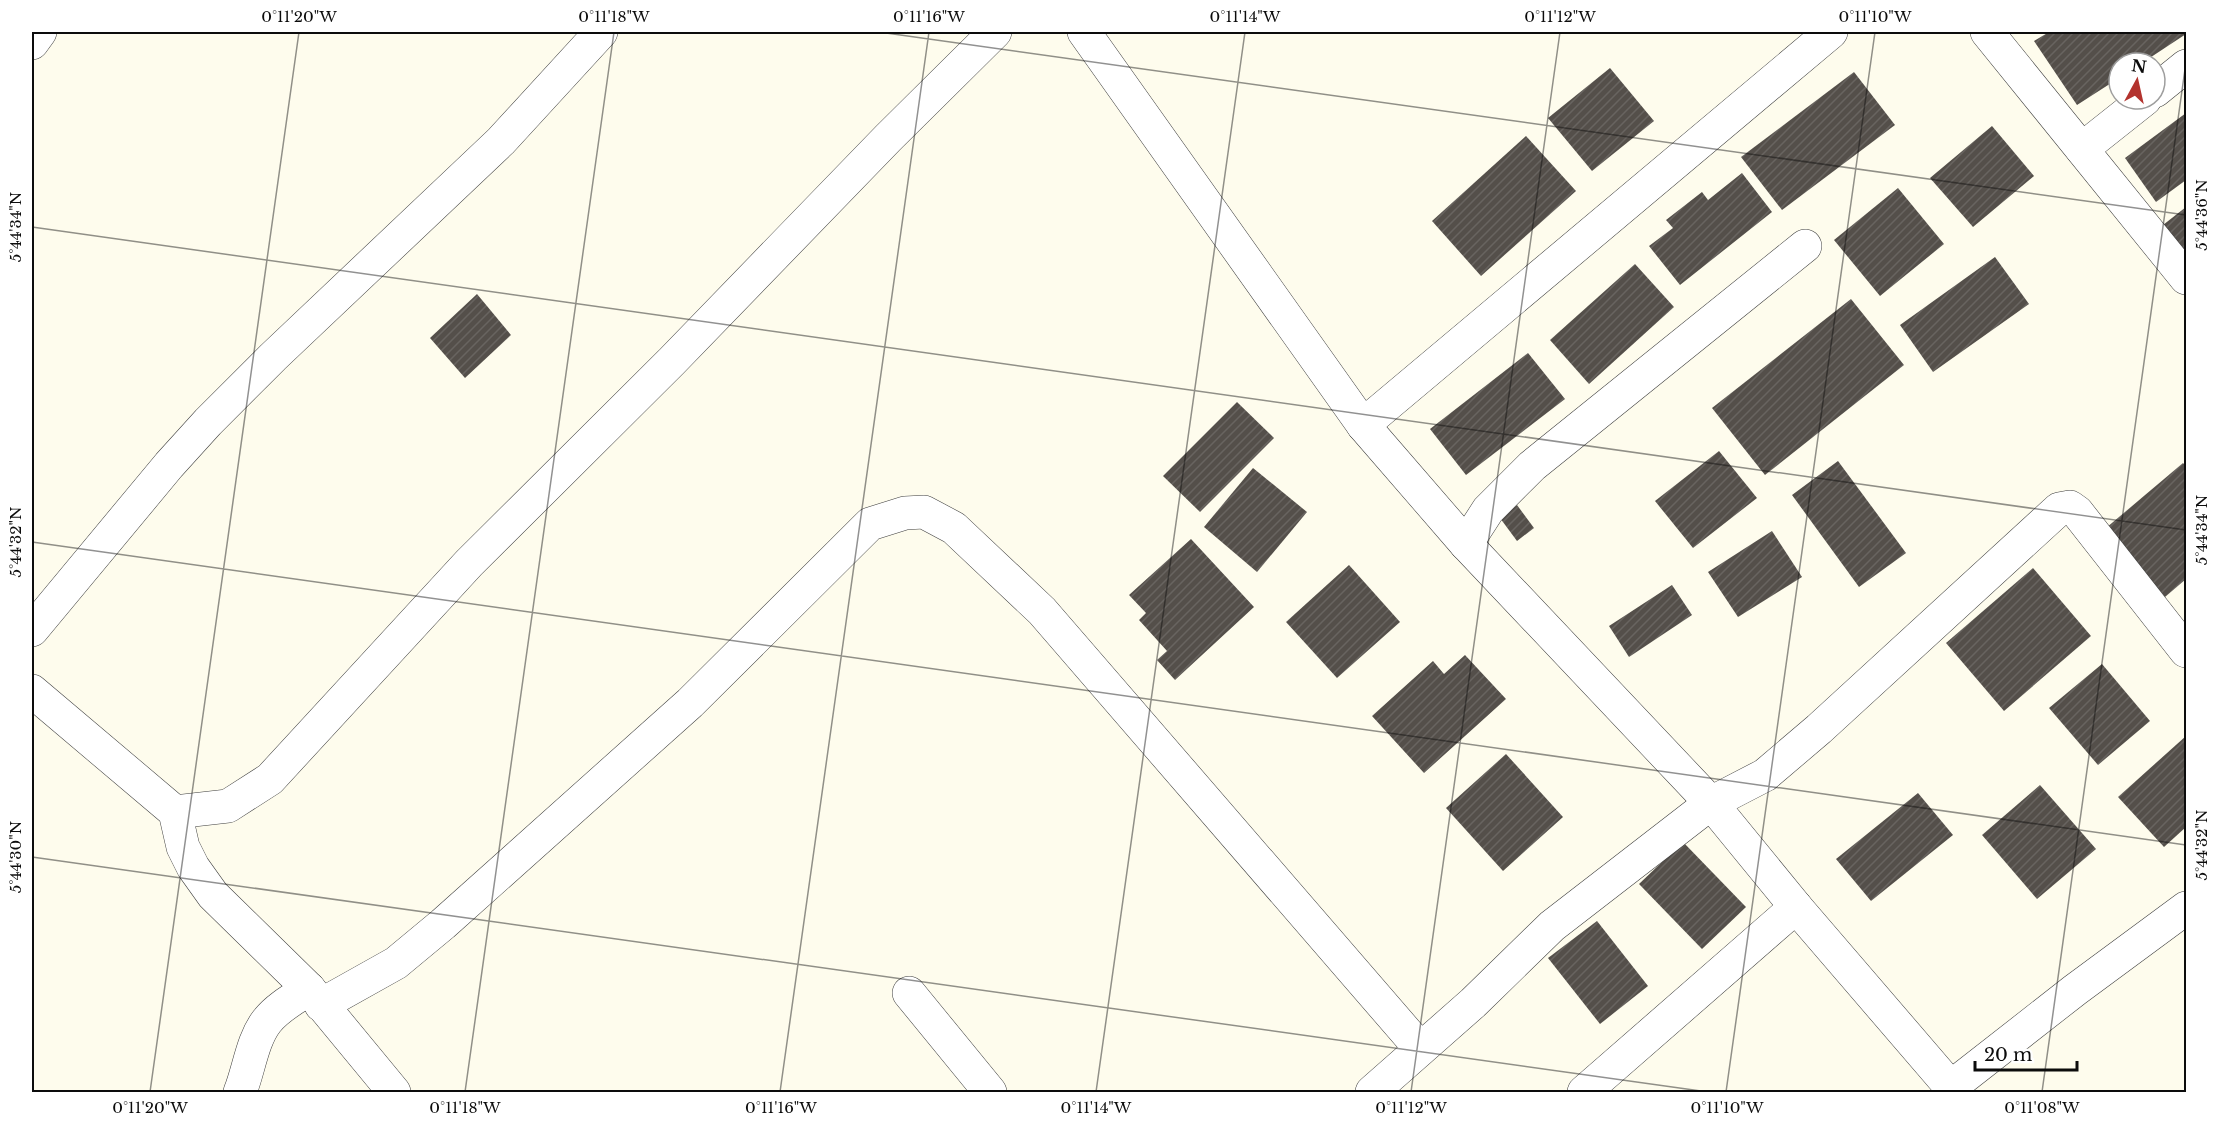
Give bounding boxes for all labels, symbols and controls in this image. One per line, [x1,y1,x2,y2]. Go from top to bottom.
text: 0°11'20"W [261,7,337,26]
text: 0°11'18"W [578,7,650,26]
text: 0°11'16"W [893,7,965,26]
text: 0°11'14"W [1210,7,1281,26]
text: 0°11'12"W [1524,7,1596,26]
text: 0°11'10"W [1838,7,1912,26]
north arrow [2107,51,2167,111]
text: N [2130,55,2148,77]
text: 5°44'36"N [2192,179,2211,251]
text: 5°44'34"N [6,192,25,262]
text: 5°44'34"N [2192,495,2211,565]
text: 5°44'32"N [6,506,25,578]
text: 5°44'32"N [2192,809,2211,881]
text: 5°44'30"N [6,821,25,893]
scale bar [1975,1034,2077,1072]
text: 20 m [1984,1044,2032,1066]
text: 0°11'20"W [112,1098,188,1117]
text: 0°11'18"W [429,1098,501,1117]
text: 0°11'16"W [745,1098,817,1117]
text: 0°11'14"W [1061,1098,1132,1117]
text: 0°11'12"W [1375,1098,1447,1117]
text: 0°11'10"W [1690,1098,1764,1117]
text: 0°11'08"W [2004,1098,2080,1117]

